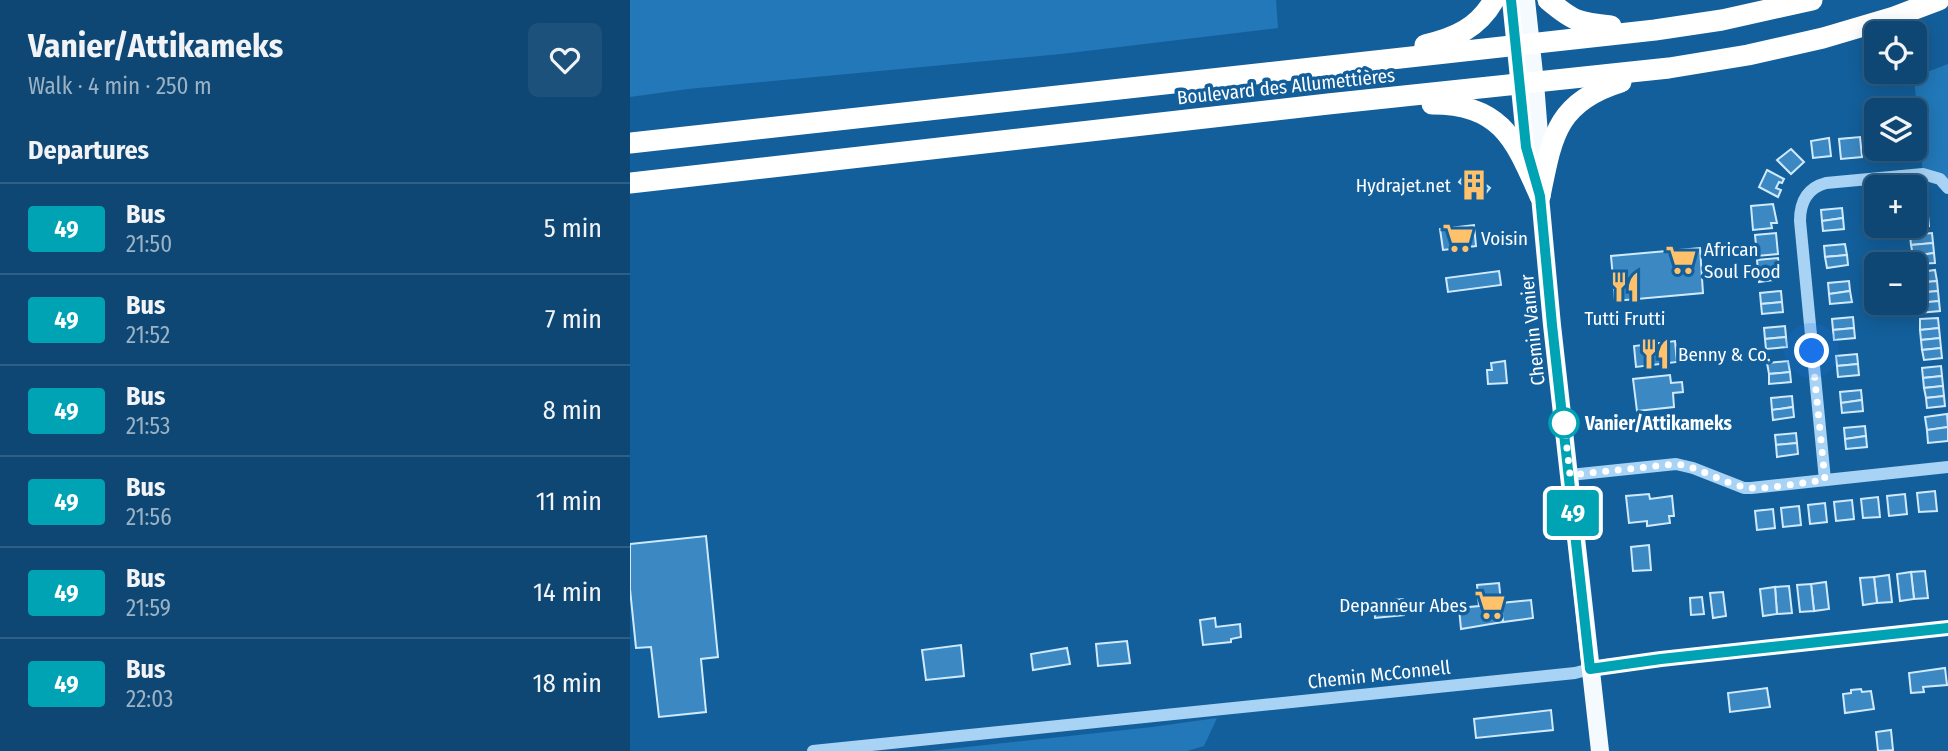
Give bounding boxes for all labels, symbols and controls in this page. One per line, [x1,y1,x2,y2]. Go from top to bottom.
map controls [1864,21,1927,315]
button: locate [1864,21,1927,84]
button: heart [528,23,602,97]
text: Vanier/Attikameks [28,26,283,66]
street label: Boulevard des Allumettières [1176,64,1396,109]
text: Walk · 4 min · 250 m [28,72,212,100]
button: layers [1864,98,1927,161]
text: Departures [28,135,149,166]
building icon: Hydrajet.net [1457,168,1491,202]
place label: Hydrajet.net [1356,174,1452,197]
button: + [1864,175,1927,238]
text: Bus [126,199,165,230]
text: 5 min [544,213,602,244]
text: 49 [54,215,79,243]
supermarket icon: Voisin [1441,221,1475,255]
place label: Voisin [1481,227,1528,250]
text: 21:50 [126,230,172,258]
place label: African Soul Food [1704,238,1781,283]
supermarket icon: African Soul Food [1664,243,1698,277]
button: − [1864,252,1927,315]
restaurant icon: Tutti Frutti [1608,270,1642,304]
street label: Chemin Vanier [1515,273,1550,387]
text: Bus [126,290,165,321]
text: 7 min [545,304,602,335]
text: 49 [54,306,79,334]
place label: Tutti Frutti [1584,307,1666,330]
text: 21:52 [126,321,170,349]
your location [1794,333,1829,368]
restaurant icon: Benny & Co. [1638,337,1672,371]
place label: Benny & Co. [1678,343,1771,366]
text: Bus [126,381,165,412]
text: 8 min [543,395,602,426]
text: 49 [54,397,79,425]
marker: Vanier/Attikameks [1549,408,1579,438]
text: 21:53 [126,412,170,440]
place label: Vanier/Attikameks [1584,412,1733,435]
text: Bus [126,472,165,503]
text: 11 min [536,486,602,517]
text: 49 [54,488,79,516]
line badge: 49 [1542,490,1604,536]
text: 49 [1561,499,1585,527]
text: 21:56 [126,503,172,531]
text: Bus [126,563,165,594]
text: 14 min [533,577,602,608]
text: 49 [54,579,79,607]
supermarket icon: Depanneur Abes [1473,588,1507,622]
text: 21:59 [126,594,171,622]
place label: Depanneur Abes [1339,594,1467,617]
text: Bus [126,654,165,685]
street label: Chemin McConnell [1307,656,1451,693]
text: 18 min [533,668,602,699]
text: 49 [54,670,79,698]
text: 22:03 [126,685,173,713]

